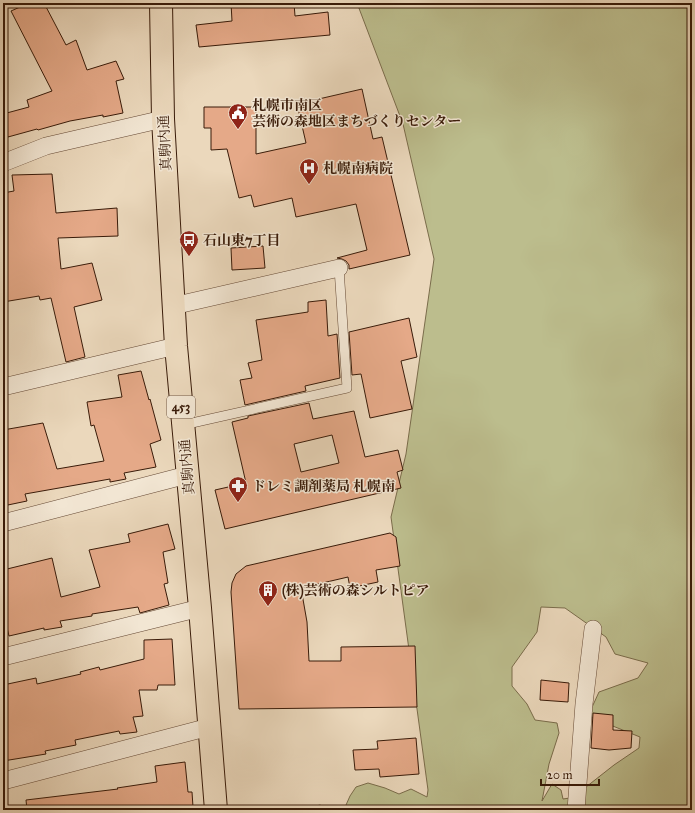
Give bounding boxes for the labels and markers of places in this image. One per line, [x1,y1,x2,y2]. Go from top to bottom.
place label: 札幌市南区 芸術の森地区まちづくりセンター [252,97,461,130]
public building icon: 札幌市南区 芸術の森地区まちづくりセンター [227,102,249,130]
hospital icon: 札幌南病院 [298,157,320,185]
place label: 札幌南病院 [323,160,393,177]
bus stop icon: 石山東7丁目 [178,229,200,257]
place label: 石山東7丁目 [203,232,280,249]
pharmacy icon: ドレミ調剤薬局 札幌南 [227,475,249,503]
place label: ドレミ調剤薬局 札幌南 [252,478,395,495]
building icon: (株)芸術の森シルトピア [257,579,279,607]
place label: (株)芸術の森シルトピア [282,582,429,600]

